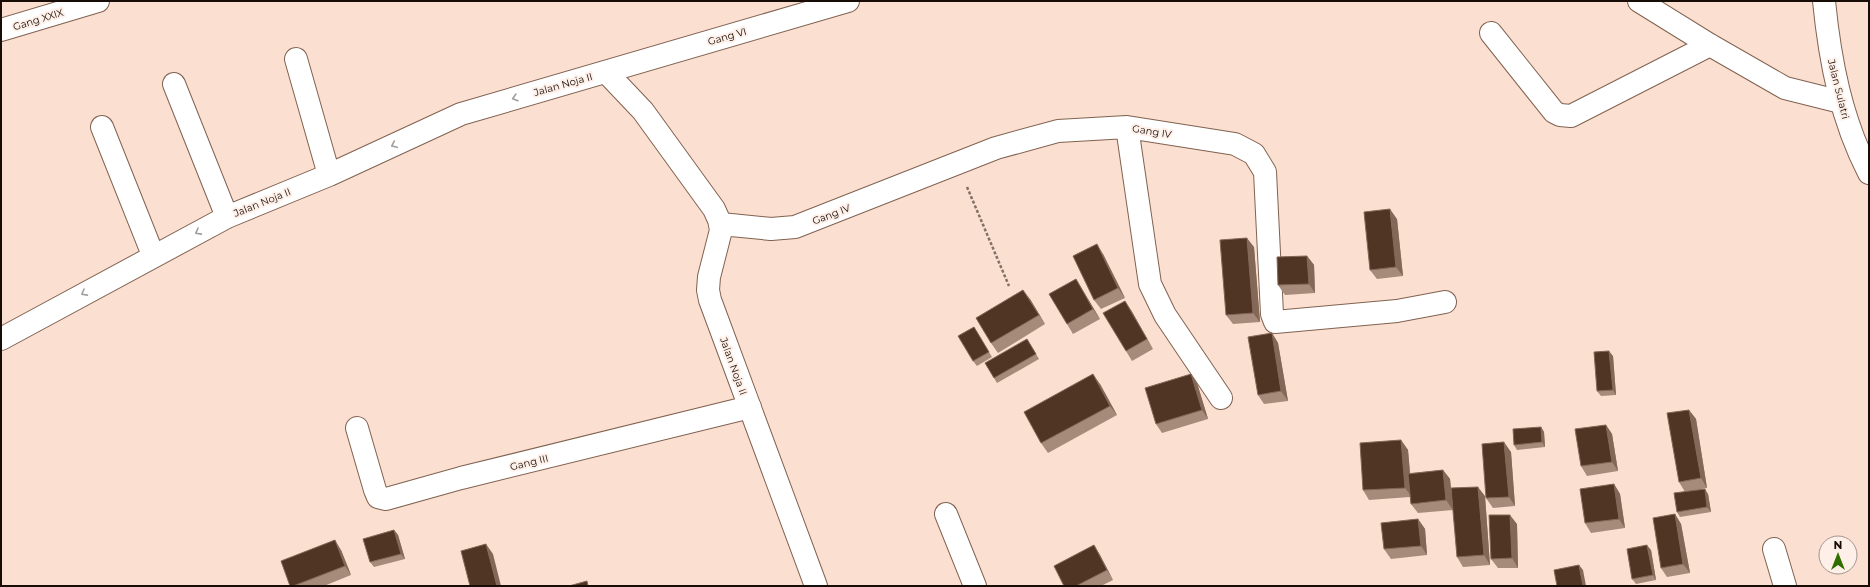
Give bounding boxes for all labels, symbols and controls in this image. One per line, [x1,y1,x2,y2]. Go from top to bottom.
street label: Gang XXIX [11,6,65,33]
street label: Gang VI [706,25,748,48]
street label: Jalan Sulatri [1825,57,1852,120]
street label: Jalan Noja II [531,70,594,99]
one-way arrow [511,93,518,102]
street label: Gang IV [1131,122,1173,141]
one-way arrow [390,140,398,148]
street label: Jalan Noja II [231,185,293,220]
street label: Gang IV [810,201,852,228]
one-way arrow [195,227,202,234]
one-way arrow [81,289,88,296]
street label: Jalan Noja II [717,335,750,397]
street label: Gang III [509,451,550,474]
north arrow [1818,535,1858,575]
text: N [1834,538,1842,552]

